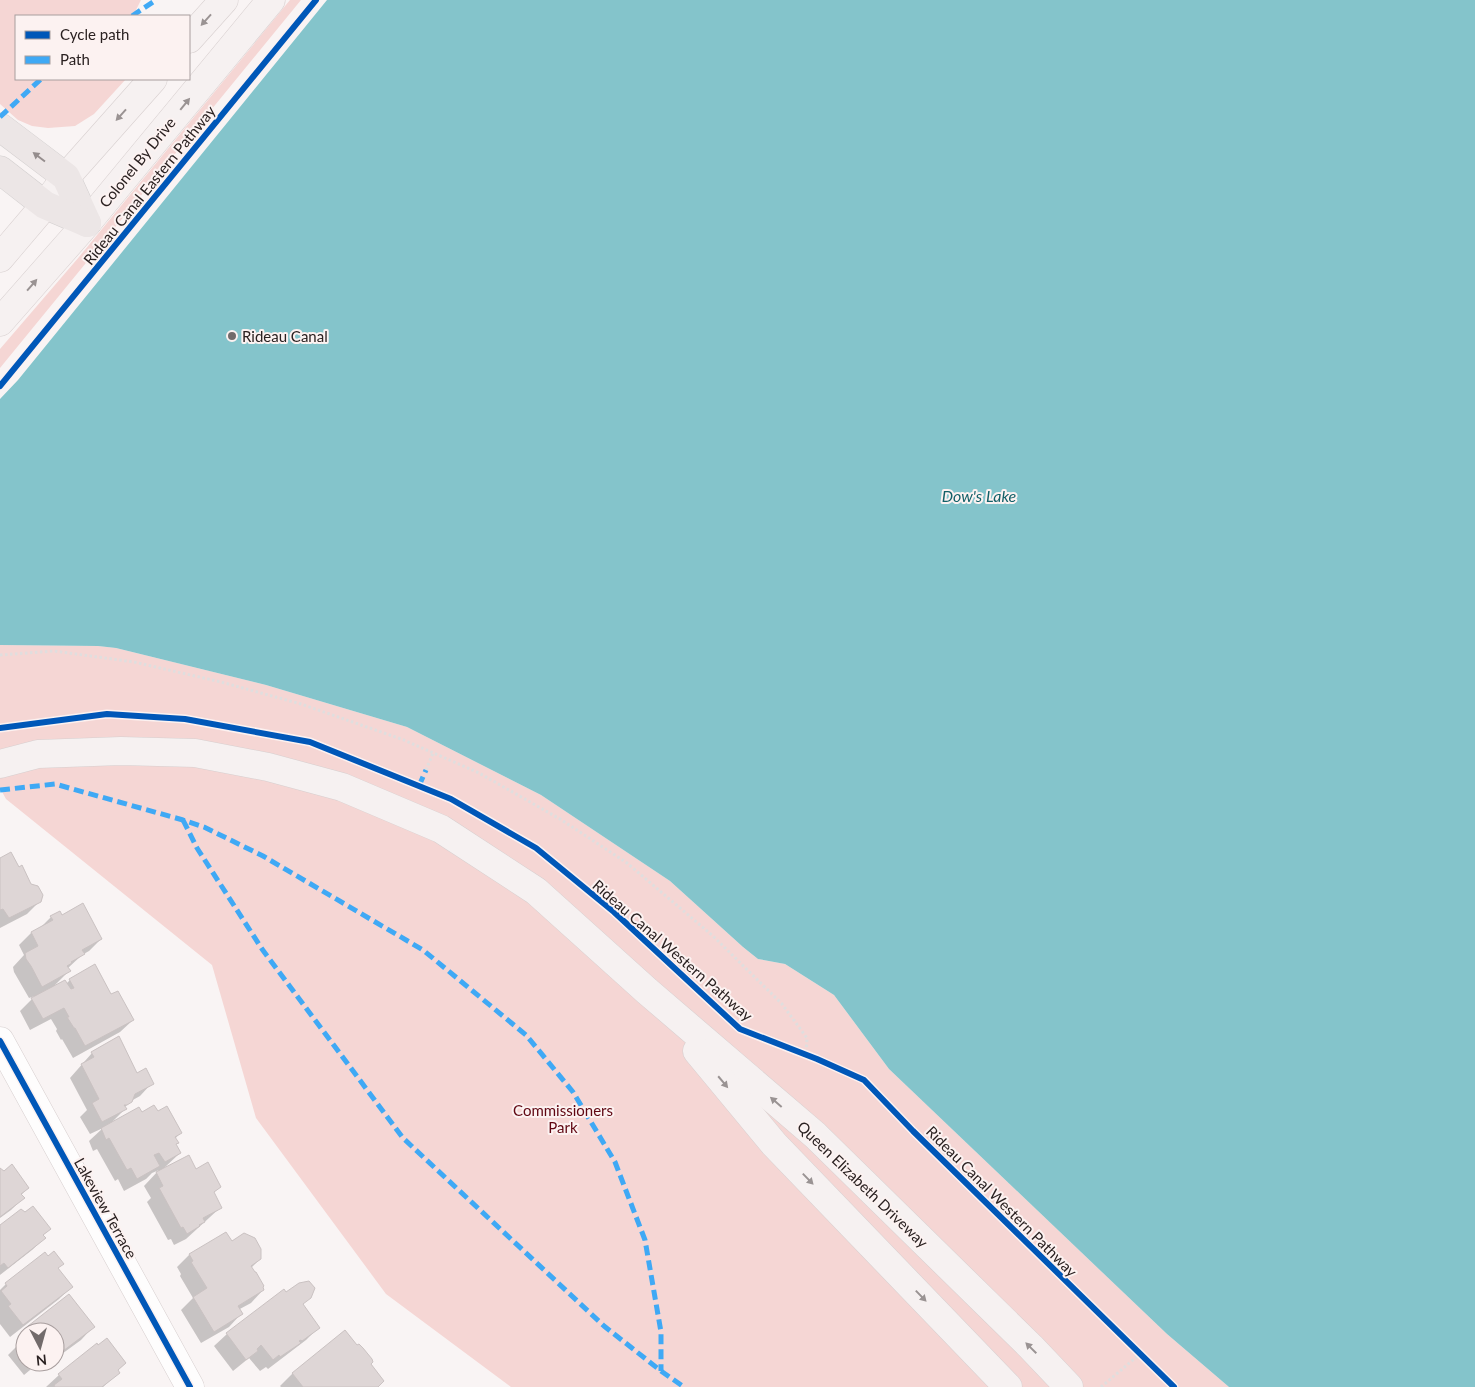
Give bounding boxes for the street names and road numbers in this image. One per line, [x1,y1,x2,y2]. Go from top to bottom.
street label: Rideau Canal Eastern Pathway [79,102,219,268]
street label: Colonel By Drive [95,113,179,211]
street label: Rideau Canal Western Pathway [589,876,757,1025]
street label: Queen Elizabeth Driveway [794,1117,932,1251]
street label: Rideau Canal Western Pathway [923,1122,1081,1280]
street label: Lakeview Terrace [71,1155,141,1262]

